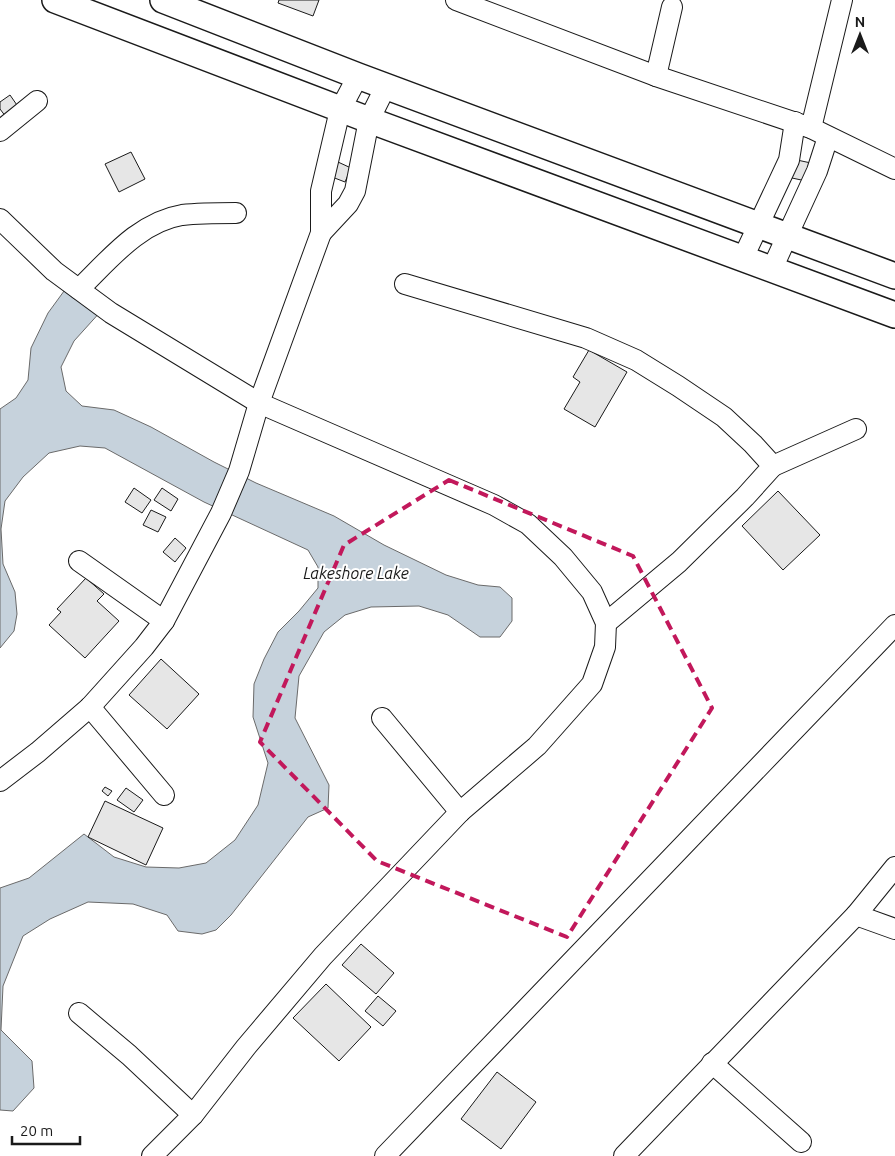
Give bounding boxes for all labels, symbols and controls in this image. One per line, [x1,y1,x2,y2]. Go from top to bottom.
north arrow [835,10,885,60]
text: N [855,14,865,30]
water label: Lakeshore Lake [303,564,409,582]
scale bar [12,1114,80,1146]
text: 20 m [20,1122,53,1139]

